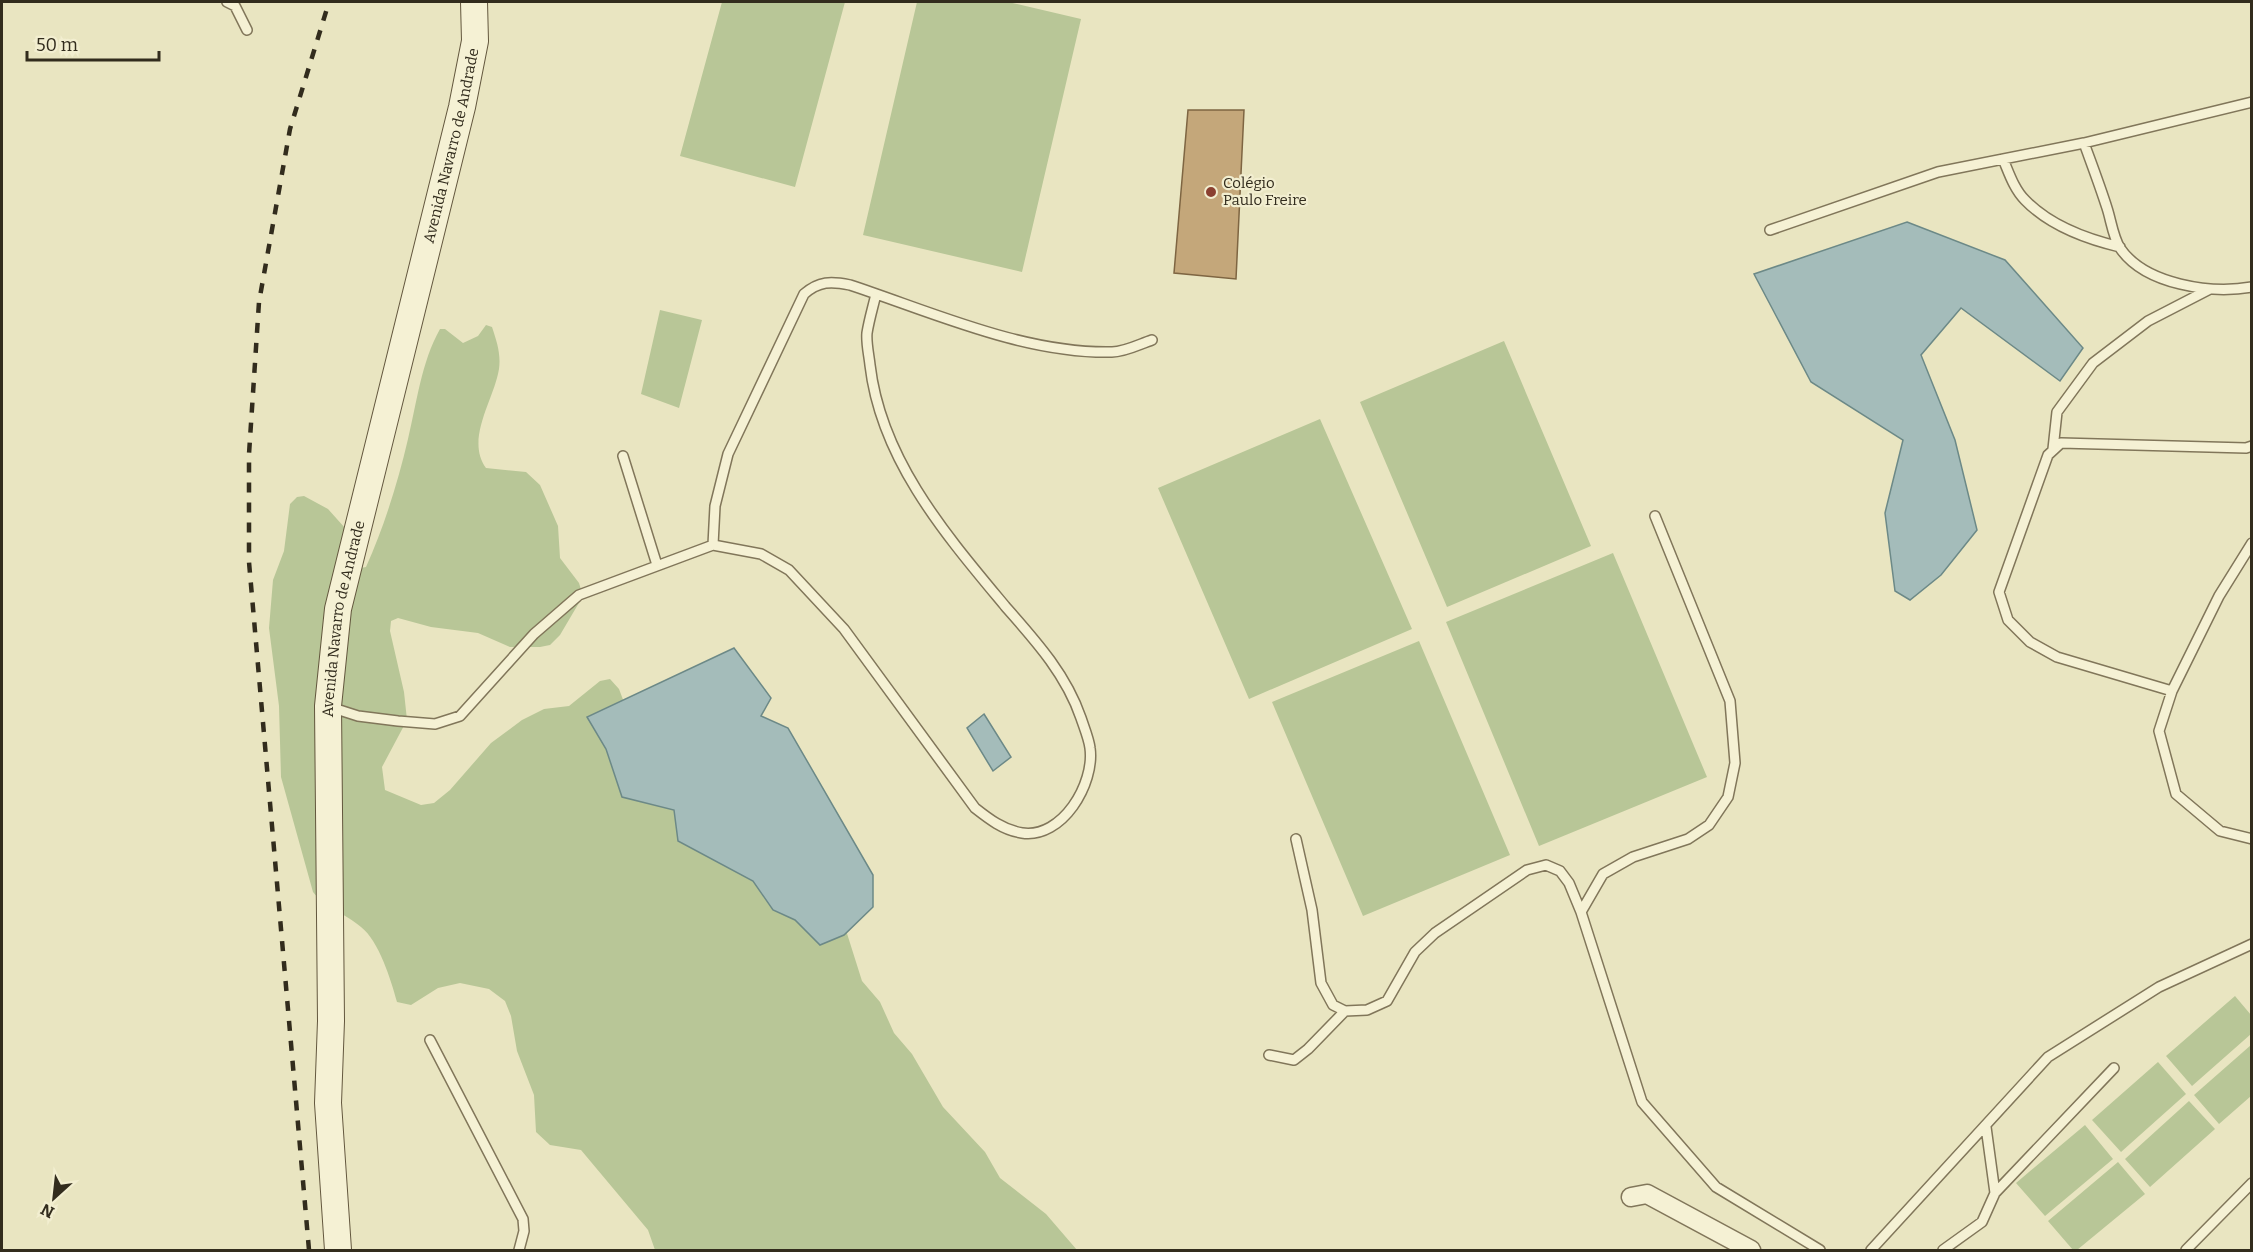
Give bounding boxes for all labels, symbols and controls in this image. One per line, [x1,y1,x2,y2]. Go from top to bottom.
scale bar [27,24,159,62]
text: 50 m [36,34,78,56]
street label: Avenida Navarro de Andrade [420,47,482,245]
place label: Colégio Paulo Freire [1223,174,1307,209]
marker: Colégio Paulo Freire [1204,185,1218,199]
street label: Avenida Navarro de Andrade [319,519,369,717]
north arrow [24,1168,84,1228]
text: N [38,1200,57,1222]

